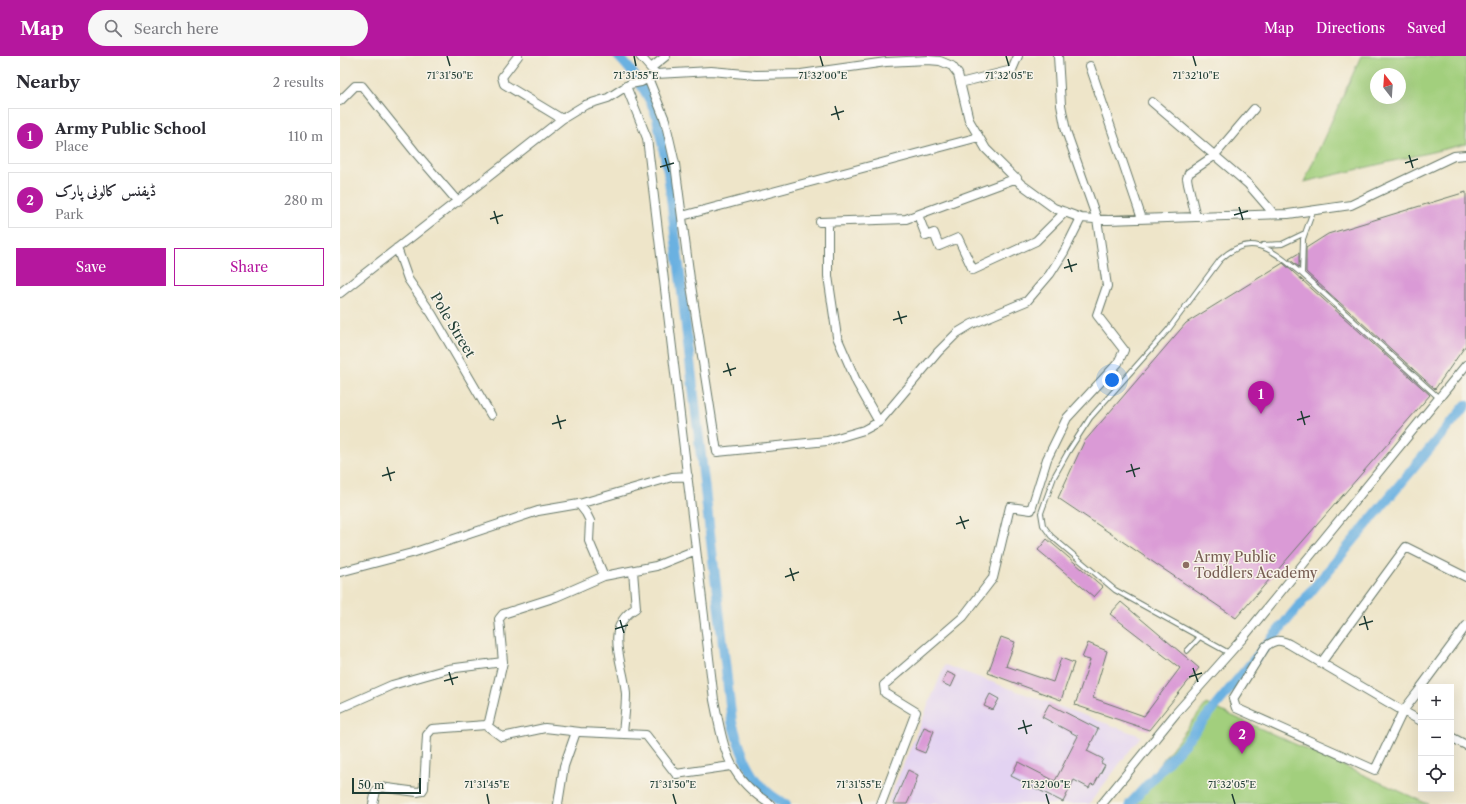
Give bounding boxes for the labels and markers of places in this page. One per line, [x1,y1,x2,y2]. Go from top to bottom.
pin: 1 [1248,381,1274,414]
place label: Army Public Toddlers Academy [1193,548,1318,582]
marker: Army Public Toddlers Academy [1181,560,1191,570]
pin: 2 [1229,721,1255,754]

